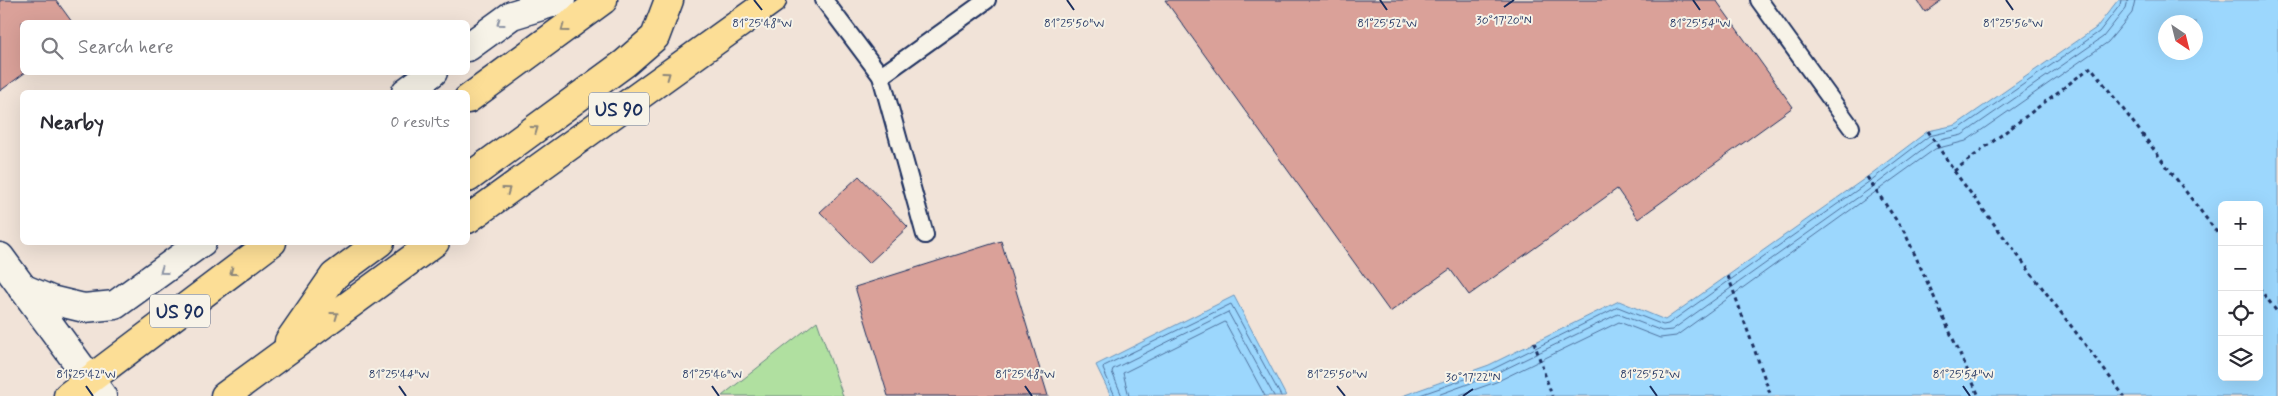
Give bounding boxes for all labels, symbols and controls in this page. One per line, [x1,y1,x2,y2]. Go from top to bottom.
text: 30°17'20"N [1476,13,1532,29]
north arrow [2158,15,2203,60]
text: 81°25'48"W [732,16,792,32]
text: 81°25'50"W [1044,16,1104,32]
text: 81°25'52"W [1357,16,1417,32]
text: 81°25'54"W [1670,16,1730,32]
text: 81°25'56"W [1983,16,2043,32]
one-way arrow [497,18,506,26]
search box [20,20,470,75]
one-way arrow [560,23,570,32]
icon: search [38,34,66,62]
text: Search here [78,35,174,60]
one-way arrow [661,72,671,81]
road number: US 90 [589,92,649,126]
text: Nearby [40,109,104,137]
text: 0 results [390,112,450,133]
one-way arrow [529,126,539,135]
one-way arrow [501,188,510,196]
map controls [2218,201,2263,381]
button: + [2218,201,2263,246]
button: − [2218,246,2263,291]
one-way arrow [160,266,169,274]
one-way arrow [230,266,239,274]
button: locate [2218,291,2263,336]
road number: US 90 [150,294,210,328]
one-way arrow [329,313,338,321]
button: layers [2218,336,2263,381]
text: 81°25'42"W [56,367,116,383]
text: 81°25'44"W [369,367,429,383]
text: 81°25'46"W [682,367,742,383]
text: 81°25'48"W [995,367,1055,383]
text: 81°25'50"W [1307,367,1367,383]
text: 81°25'52"W [1620,367,1680,383]
text: 81°25'54"W [1933,367,1993,383]
text: 30°17'22"N [1446,370,1500,386]

